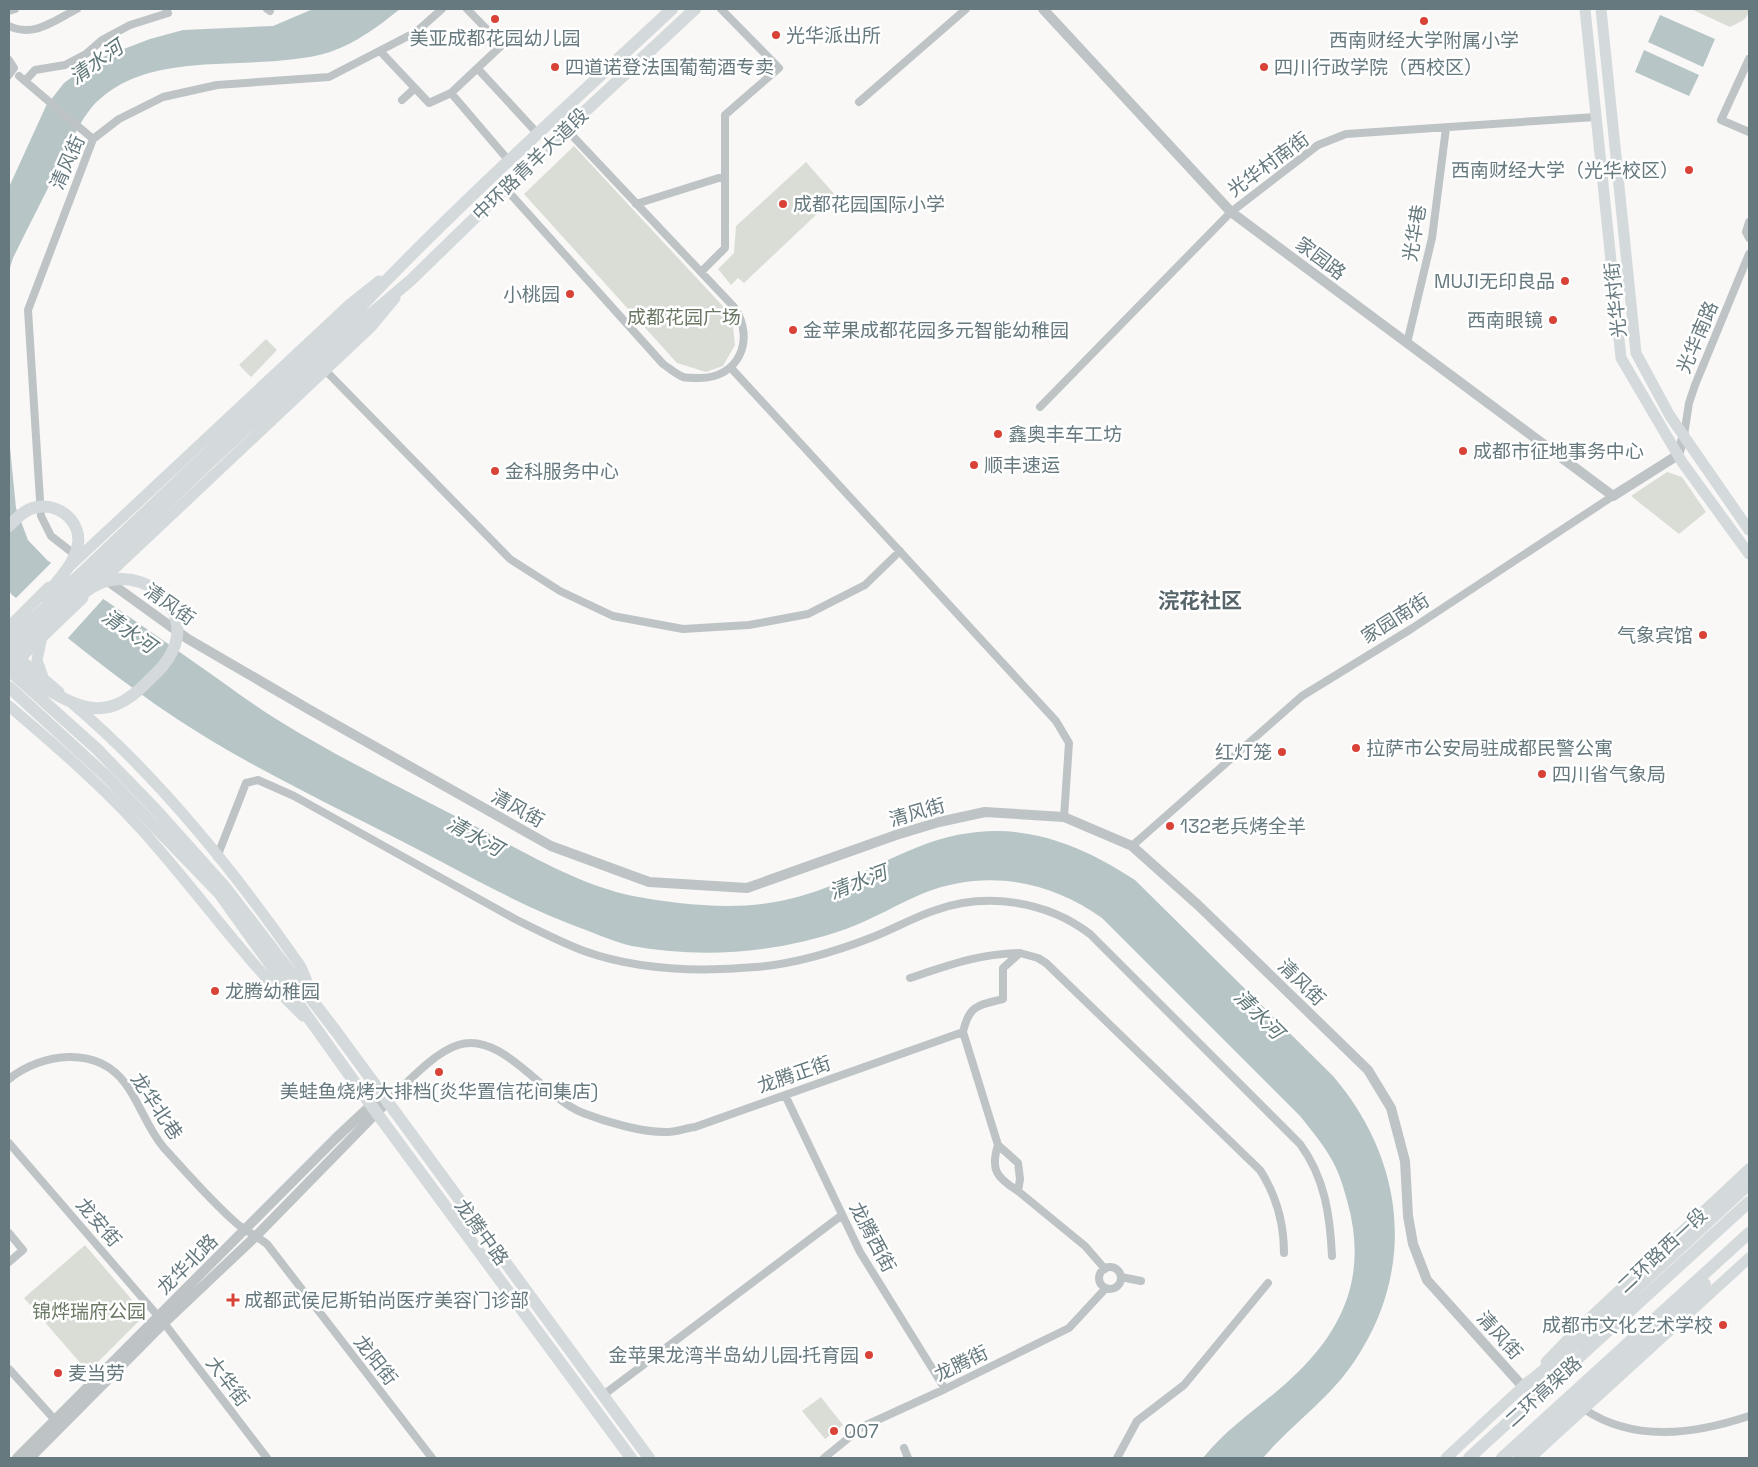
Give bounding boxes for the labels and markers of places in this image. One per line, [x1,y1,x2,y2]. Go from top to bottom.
marker: 美亚成都花园幼儿园 [489,13,501,25]
marker: 西南财经大学附属小学 [1418,15,1430,27]
place label: 光华派出所 [786,23,881,48]
place label: 美亚成都花园幼儿园 [409,26,581,51]
place label: 西南财经大学附属小学 [1329,28,1519,53]
marker: 光华派出所 [770,29,782,41]
place label: 四道诺登法国葡萄酒专卖 [565,55,774,80]
place label: 四川行政学院（西校区） [1274,55,1483,80]
marker: 四道诺登法国葡萄酒专卖 [549,61,561,73]
marker: 四川行政学院（西校区） [1258,61,1270,73]
place label: 西南财经大学（光华校区） [1451,158,1679,183]
marker: 西南财经大学（光华校区） [1683,164,1695,176]
place label: 成都花园国际小学 [793,192,945,217]
marker: 成都花园国际小学 [777,198,789,210]
place label: MUJI无印良品 [1434,269,1555,294]
marker: MUJI无印良品 [1559,275,1571,287]
place label: 小桃园 [503,282,560,307]
marker: 小桃园 [564,288,576,300]
place label: 西南眼镜 [1467,308,1543,333]
marker: 西南眼镜 [1547,314,1559,326]
place label: 金苹果成都花园多元智能幼稚园 [803,318,1069,343]
marker: 金苹果成都花园多元智能幼稚园 [787,324,799,336]
place label: 鑫奥丰车工坊 [1008,422,1122,447]
marker: 鑫奥丰车工坊 [992,428,1004,440]
place label: 成都市征地事务中心 [1473,439,1644,464]
marker: 成都市征地事务中心 [1457,445,1469,457]
place label: 顺丰速运 [984,453,1060,478]
place label: 金科服务中心 [505,459,619,484]
marker: 顺丰速运 [968,459,980,471]
marker: 金科服务中心 [489,465,501,477]
place label: 气象宾馆 [1617,623,1693,648]
marker: 气象宾馆 [1697,629,1709,641]
place label: 拉萨市公安局驻成都民警公寓 [1366,736,1613,761]
place label: 红灯笼 [1215,740,1272,765]
marker: 拉萨市公安局驻成都民警公寓 [1350,742,1362,754]
marker: 红灯笼 [1276,746,1288,758]
place label: 四川省气象局 [1552,762,1666,787]
marker: 四川省气象局 [1536,768,1548,780]
place label: 132老兵烤全羊 [1180,814,1306,839]
marker: 132老兵烤全羊 [1164,820,1176,832]
place label: 龙腾幼稚园 [225,979,320,1004]
marker: 龙腾幼稚园 [209,985,221,997]
marker: 美蛙鱼烧烤大排档(炎华置信花间集店) [433,1066,445,1078]
place label: 美蛙鱼烧烤大排档(炎华置信花间集店) [280,1079,598,1104]
place label: 成都武侯尼斯铂尚医疗美容门诊部 [244,1288,529,1313]
marker: 成都武侯尼斯铂尚医疗美容门诊部 [226,1293,240,1307]
place label: 成都市文化艺术学校 [1542,1313,1713,1338]
marker: 成都市文化艺术学校 [1717,1319,1729,1331]
place label: 金苹果龙湾半岛幼儿园·托育园 [608,1343,859,1368]
marker: 金苹果龙湾半岛幼儿园·托育园 [863,1349,875,1361]
place label: 麦当劳 [68,1361,125,1386]
marker: 麦当劳 [52,1367,64,1379]
place label: 007 [844,1419,879,1444]
marker: 007 [828,1425,840,1437]

